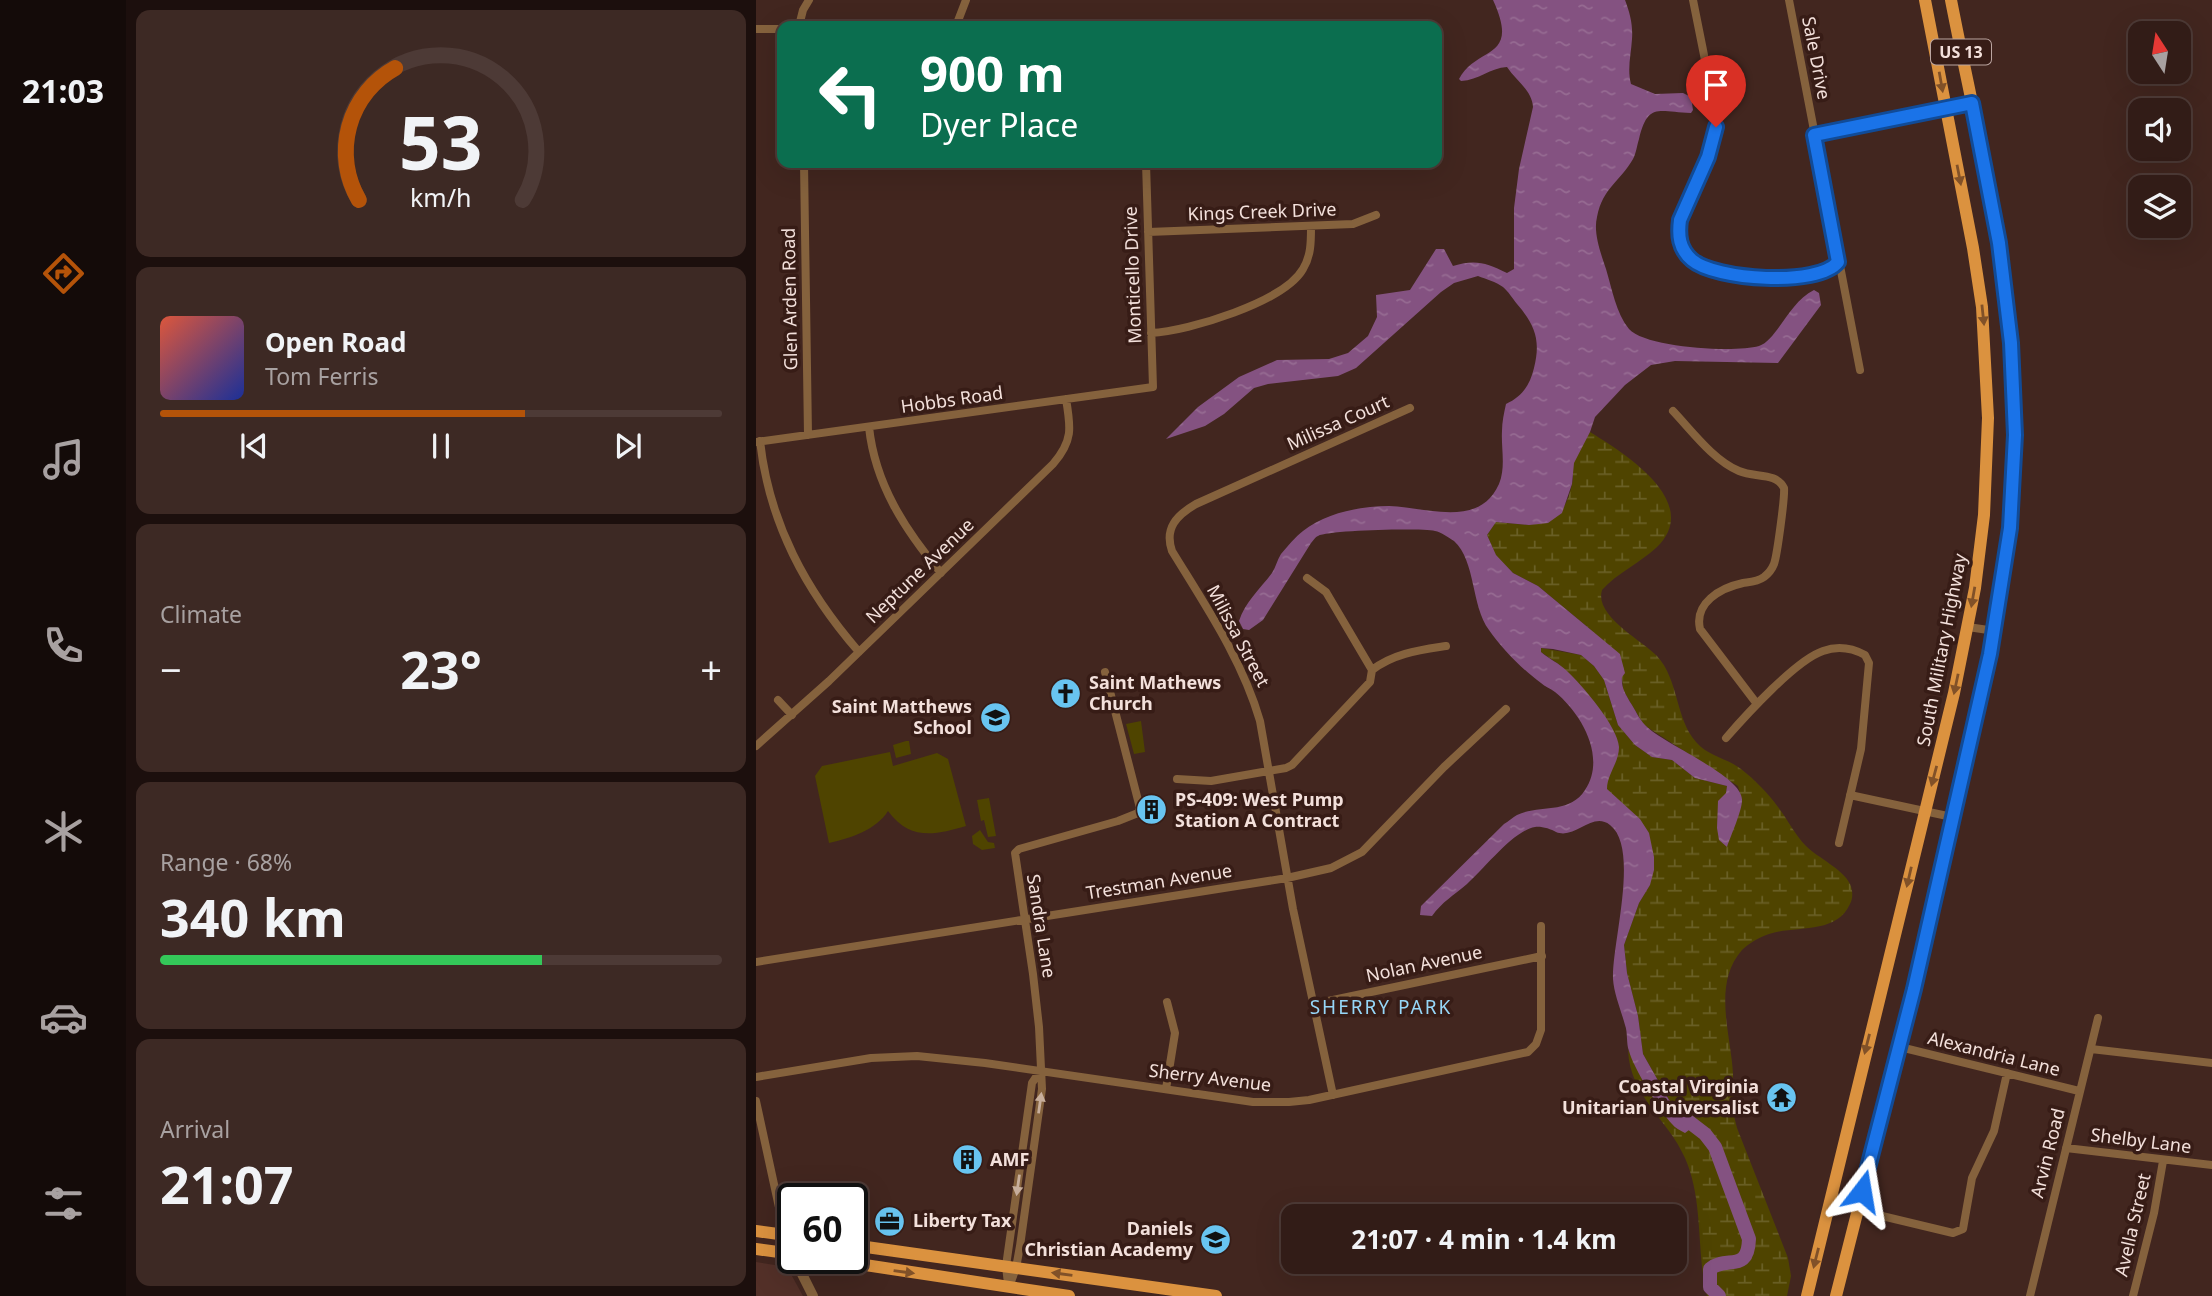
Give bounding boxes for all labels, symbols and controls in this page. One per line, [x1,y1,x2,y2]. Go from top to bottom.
street label: Sale Drive [1797,14,1837,101]
north arrow [2128,21,2191,84]
map controls [2128,21,2191,238]
text: 900 m [920,40,1065,106]
road number: US 13 [1931,40,1991,64]
icon: left [805,49,896,140]
pin [1686,55,1746,127]
icon: arrive [1697,66,1735,104]
text: 21:03 [22,69,104,112]
one-way arrow [1935,71,1946,93]
text: 53 [399,92,483,191]
button: sound [2128,98,2191,161]
text: Dyer Place [920,103,1078,146]
one-way arrow [1954,164,1965,186]
button: layers [2128,175,2191,238]
text: km/h [410,179,472,213]
street label: Kings Creek Drive [1187,196,1337,226]
street label: Monticello Drive [1118,206,1146,344]
street label: Glen Arden Road [776,228,802,370]
icon: directions [39,249,88,298]
one-way arrow [1977,305,1988,327]
text: Open Road [265,324,407,360]
text: Tom Ferris [265,360,378,392]
street label: Hobbs Road [899,380,1004,418]
street label: Milissa Court [1283,389,1393,455]
icon: previous [235,427,273,465]
icon: pause [422,427,460,465]
icon: next [609,427,647,465]
icon: music [39,435,88,484]
street label: Neptune Avenue [860,512,979,628]
street label: South Military Highway [1911,551,1972,748]
street label: Milissa Street [1202,580,1276,691]
one-way arrow [1967,586,1978,608]
text: Climate [160,598,242,630]
icon: phone [39,621,88,670]
text: 23° [400,633,482,704]
text: − [160,643,182,695]
text: + [700,643,722,695]
place label: Saint Mathews Church [1089,670,1221,715]
one-way arrow [1950,673,1961,695]
church icon: Saint Mathews Church [1049,676,1083,710]
place label: Saint Matthews School [832,694,972,739]
school or university icon: Saint Matthews School [978,700,1012,734]
one-way arrow [1928,765,1938,786]
place label: PS-409: West Pump Station A Contract [1175,787,1344,832]
building icon: PS-409: West Pump Station A Contract [1135,793,1169,827]
icon: climate [39,807,88,856]
text: Range · 68% [160,846,292,878]
street label: Trestman Avenue [1084,858,1234,904]
one-way arrow [1903,866,1914,888]
street label: Sandra Lane [1022,872,1062,979]
text: 340 km [160,881,346,952]
street label: Nolan Avenue [1363,939,1484,987]
icon: car [39,993,88,1042]
district label: SHERRY PARK [1310,994,1452,1020]
street label: Alexandria Lane [1926,1025,2063,1081]
one-way arrow [1861,1034,1872,1056]
street label: Sherry Avenue [1148,1058,1273,1096]
place label: Coastal Virginia Unitarian Universalist [1562,1074,1759,1119]
temple icon: Coastal Virginia Unitarian Universalist [1765,1080,1799,1114]
one-way arrow [1035,1092,1046,1114]
street label: Arvin Road [2024,1105,2070,1200]
text: Arrival [160,1113,230,1145]
street label: Shelby Lane [2089,1122,2193,1158]
building icon: AMF [950,1143,984,1177]
place label: AMF [990,1147,1029,1171]
text: 21:07 [160,1148,294,1219]
position arrow [1825,1154,1899,1228]
street label: Avella Street [2109,1170,2156,1279]
one-way arrow [1012,1174,1023,1196]
icon: filters [39,1179,88,1228]
speed limit sign: 60 [777,1183,868,1274]
office icon: Liberty Tax [873,1204,907,1238]
place label: Liberty Tax [913,1208,1012,1232]
place label: Daniels Christian Academy [1024,1216,1194,1261]
text: 21:07 · 4 min · 1.4 km [1351,1221,1617,1257]
school or university icon: Daniels Christian Academy [1199,1222,1233,1256]
one-way arrow [1810,1247,1821,1269]
one-way arrow [893,1266,915,1277]
one-way arrow [1051,1269,1073,1280]

